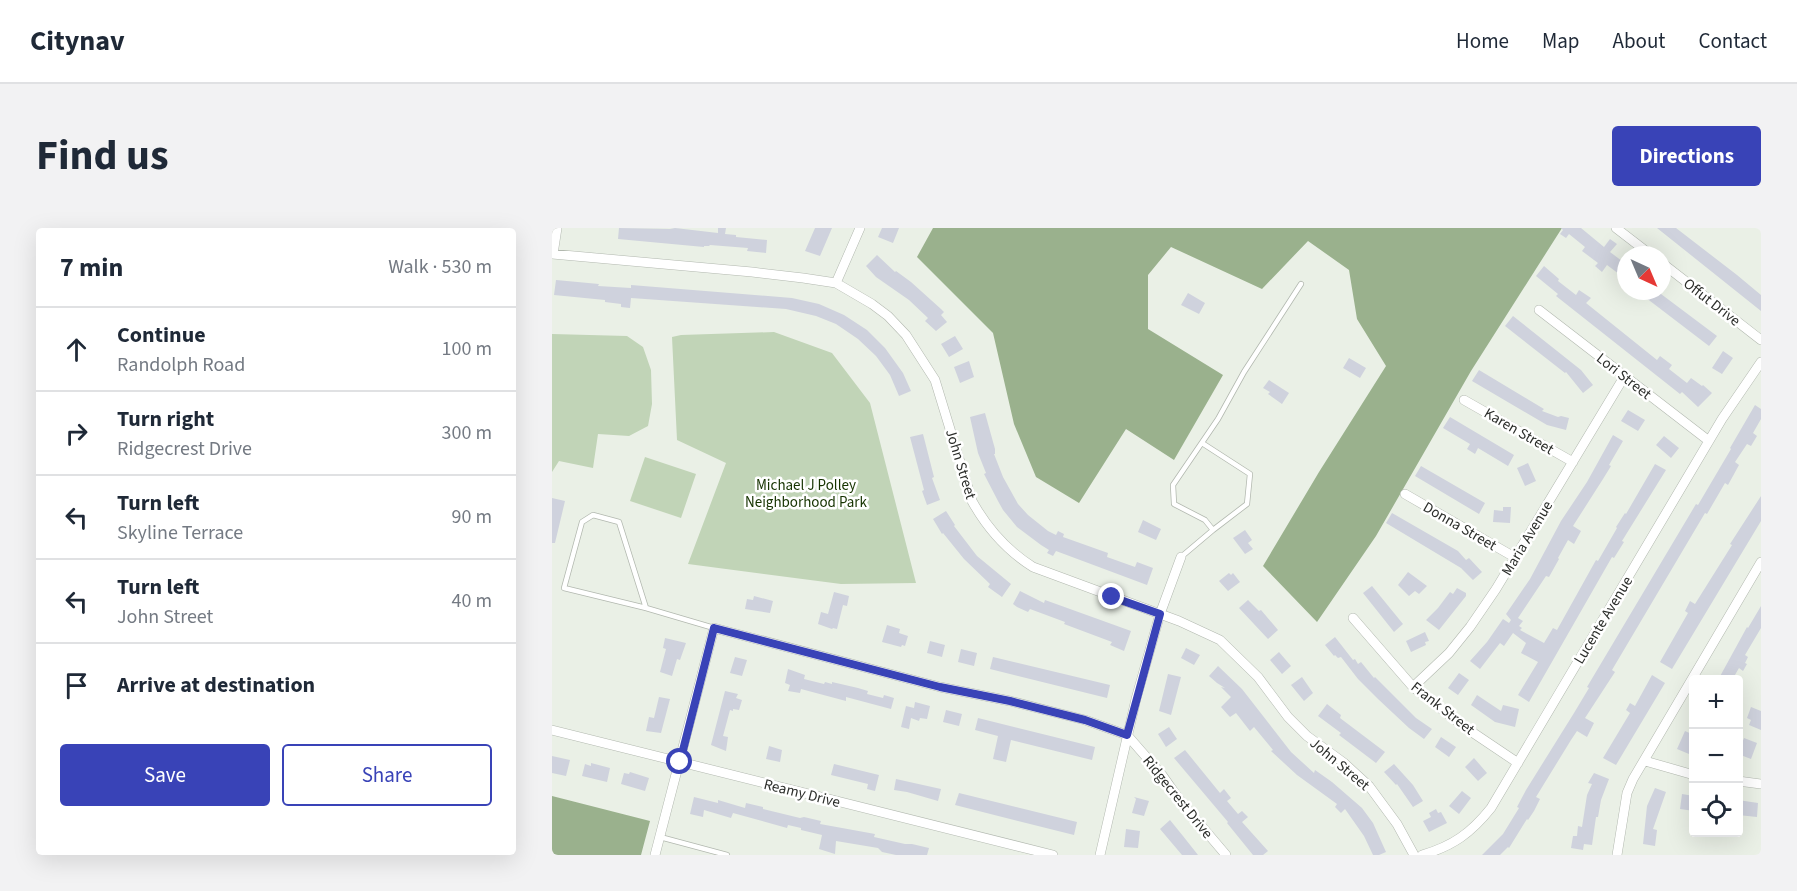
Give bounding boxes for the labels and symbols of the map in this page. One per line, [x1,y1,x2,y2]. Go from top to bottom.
north arrow [1617,246,1671,300]
street label: Offut Drive [1679,273,1745,331]
street label: Lori Street [1592,348,1656,405]
street label: Karen Street [1480,403,1558,460]
street label: John Street [940,427,981,502]
park label: Michael J Polley Neighborhood Park [745,475,868,513]
street label: Donna Street [1419,497,1500,556]
street label: Maria Avenue [1497,497,1558,580]
street label: Lucente Avenue [1569,572,1638,668]
route end [1098,583,1124,609]
street label: Frank Street [1406,677,1479,740]
street label: John Street [1305,733,1374,796]
route start [666,748,692,774]
street label: Ridgecrest Drive [1138,751,1218,843]
street label: Reamy Drive [761,774,842,813]

